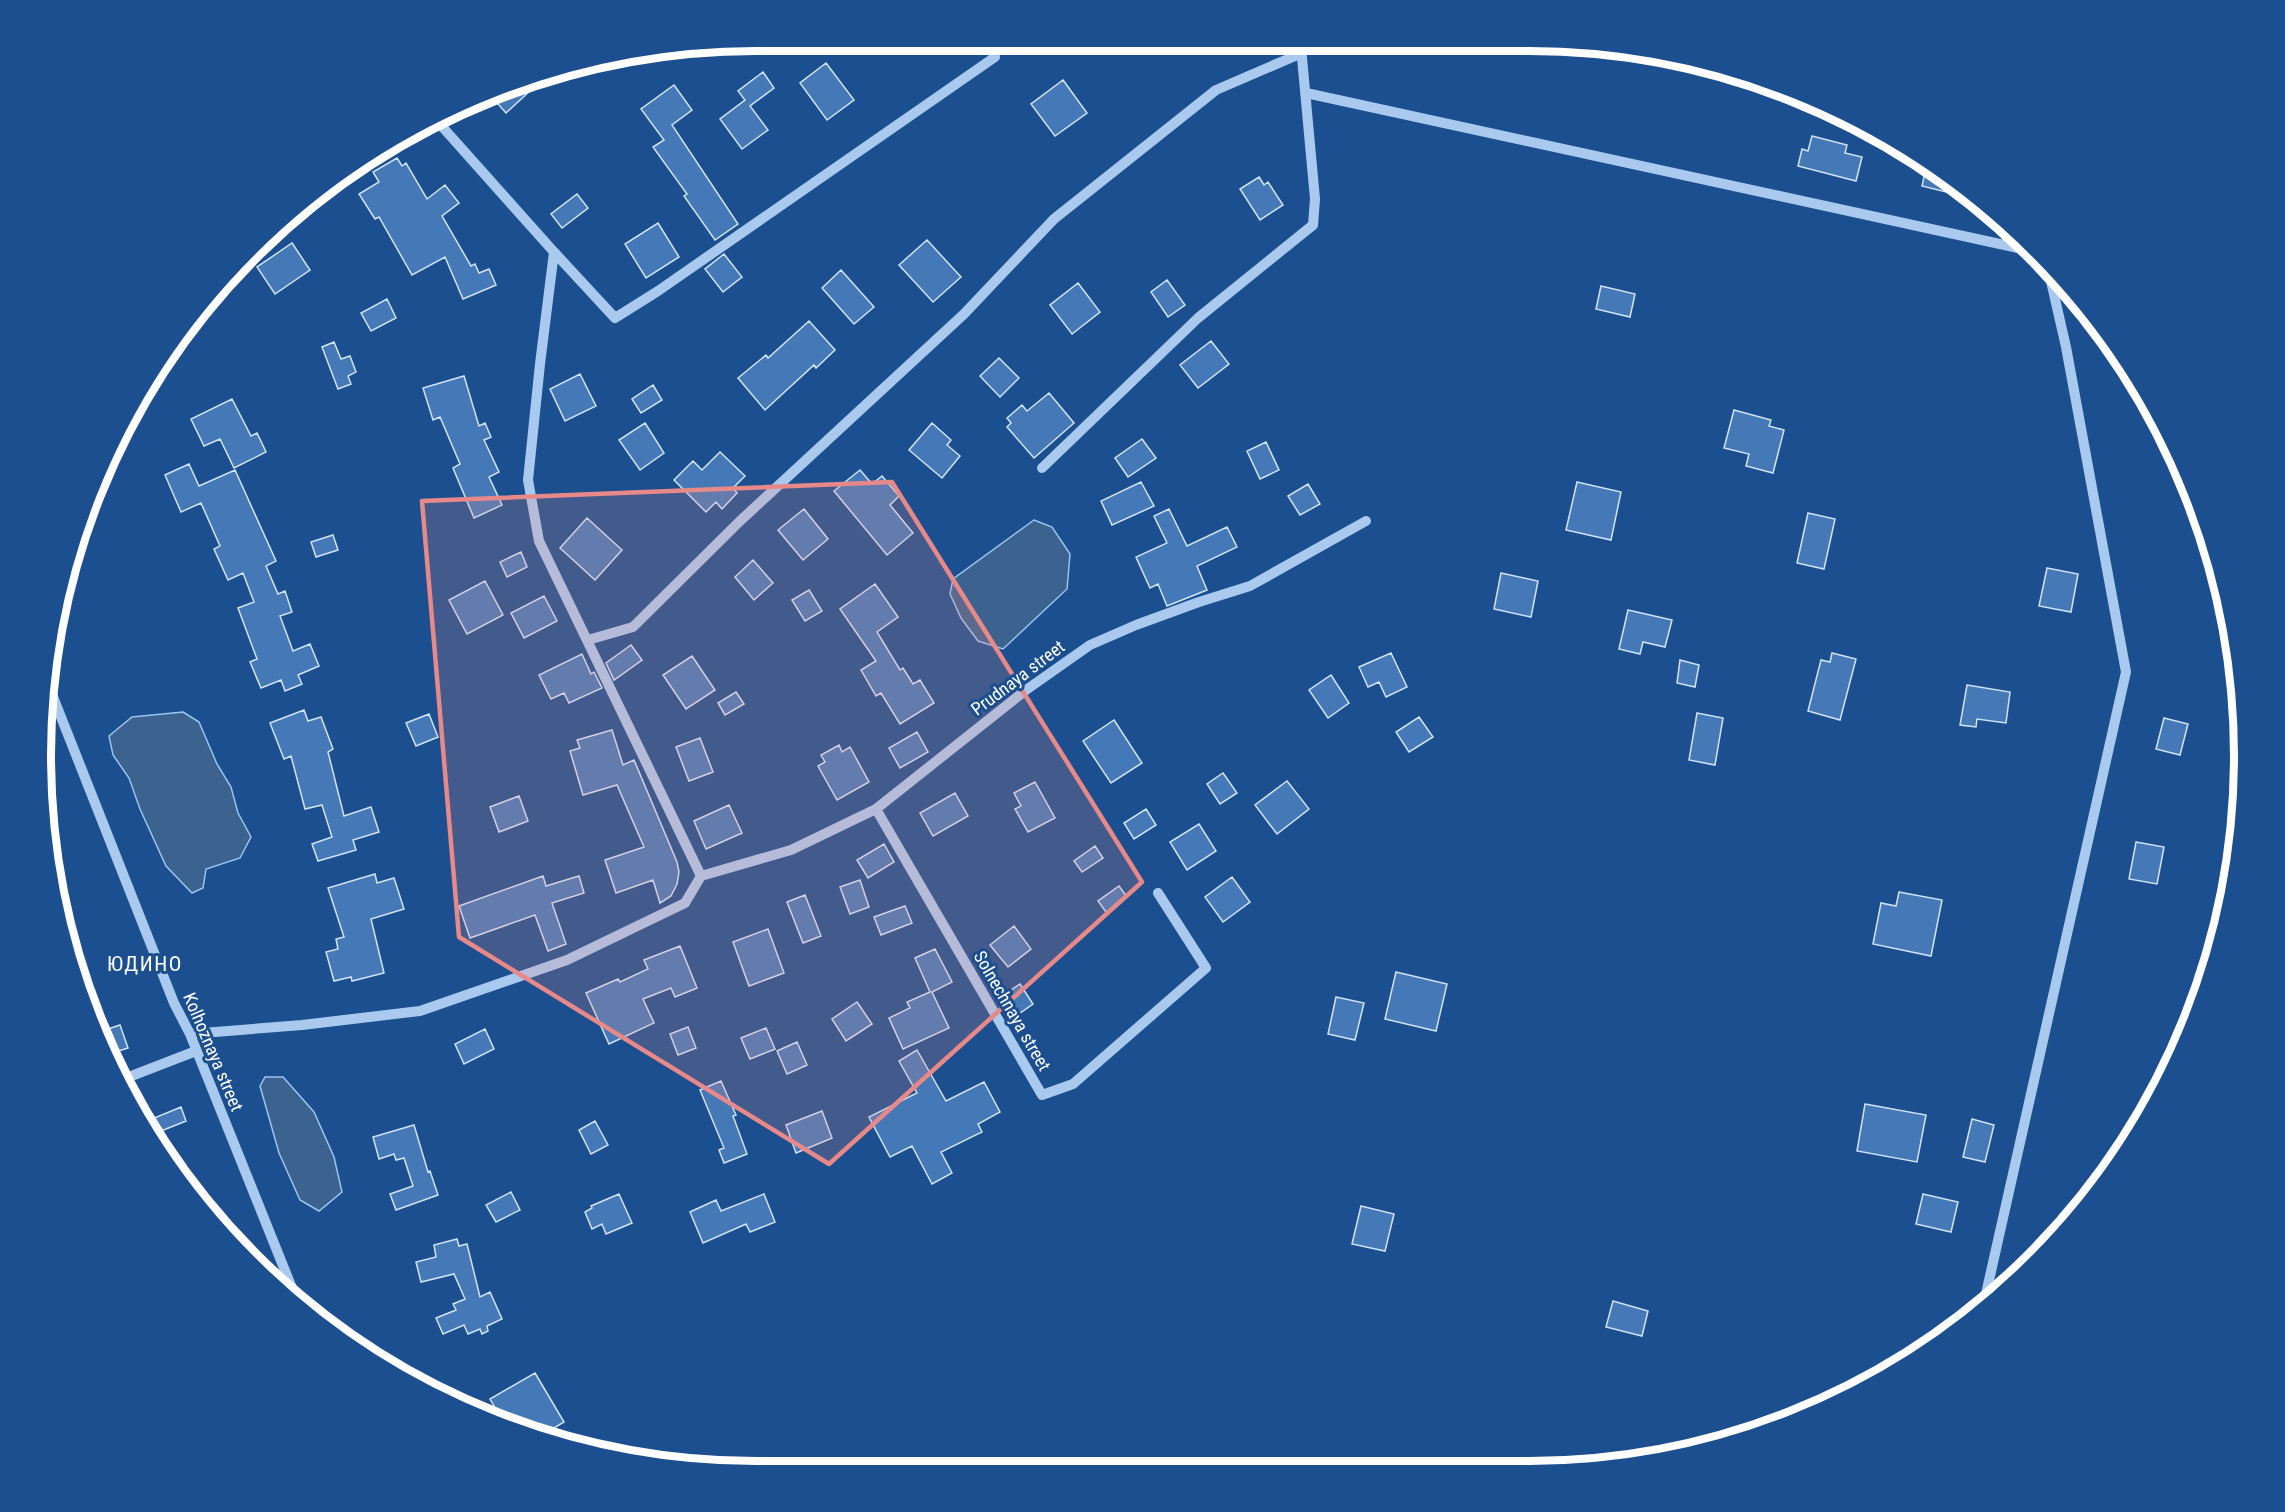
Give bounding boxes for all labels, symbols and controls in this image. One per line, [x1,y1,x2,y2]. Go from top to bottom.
street label: Prudnaya street [967,636,1069,720]
street label: Solnechnaya street [970,947,1055,1074]
district label: ЮДИНО [107,952,183,976]
street label: Kolhoznaya street [179,989,248,1114]

